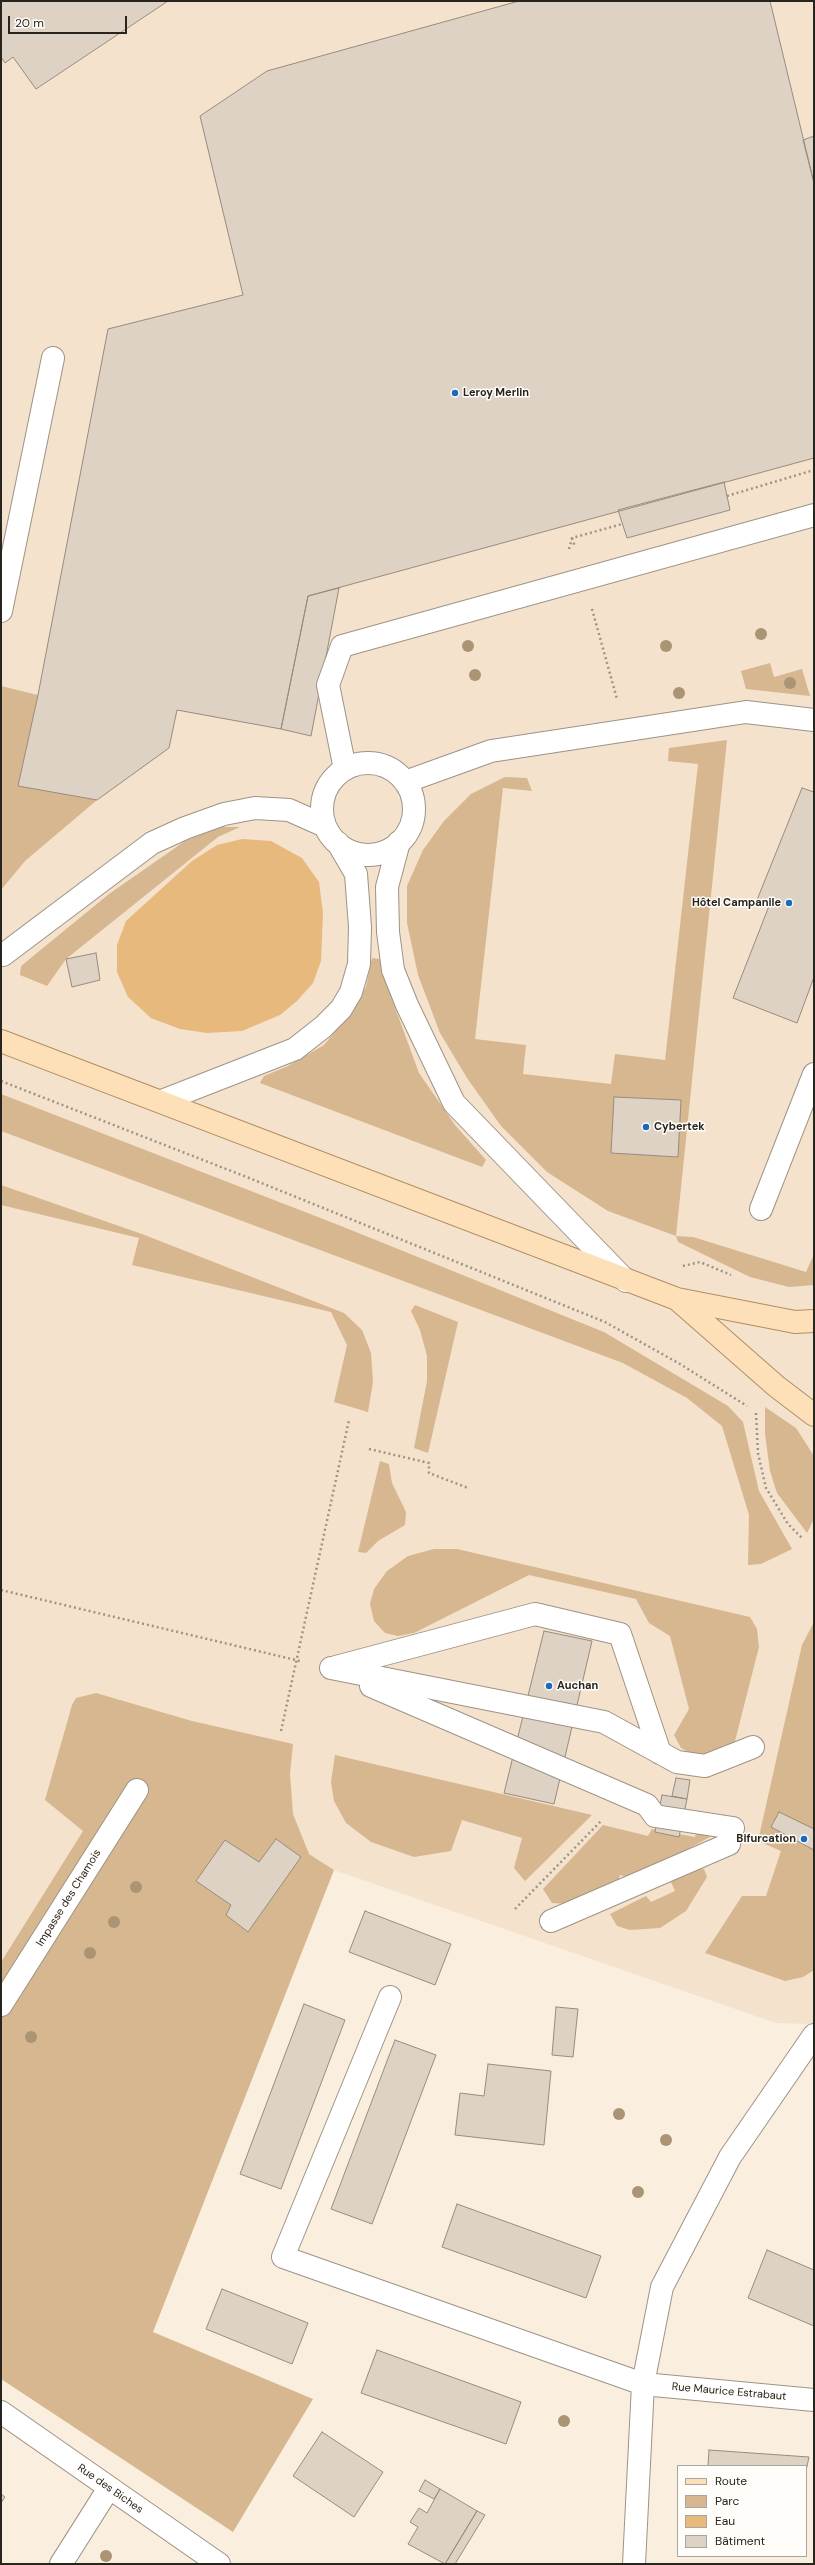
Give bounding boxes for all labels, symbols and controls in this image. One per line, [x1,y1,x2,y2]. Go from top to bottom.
scale bar [10,8,129,34]
text: 20 m [15,15,44,31]
place label: Leroy Merlin [463,386,529,400]
marker: Leroy Merlin [450,388,460,398]
place label: Hôtel Campanile [692,896,781,910]
marker: Hôtel Campanile [784,898,794,908]
place label: Cybertek [654,1120,705,1134]
marker: Cybertek [641,1122,651,1132]
place label: Auchan [557,1679,598,1693]
marker: Auchan [544,1681,554,1691]
place label: Bifurcation [736,1832,796,1846]
marker: Bifurcation [799,1834,809,1844]
street label: Impasse des Chamois [34,1847,104,1949]
street label: Rue Maurice Estrabaut [671,2380,787,2404]
street label: Rue des Biches [75,2461,145,2517]
legend [677,2465,807,2557]
text: Route [715,2473,747,2489]
text: Parc [715,2493,739,2509]
text: Eau [715,2513,735,2529]
text: Bâtiment [715,2533,765,2549]

